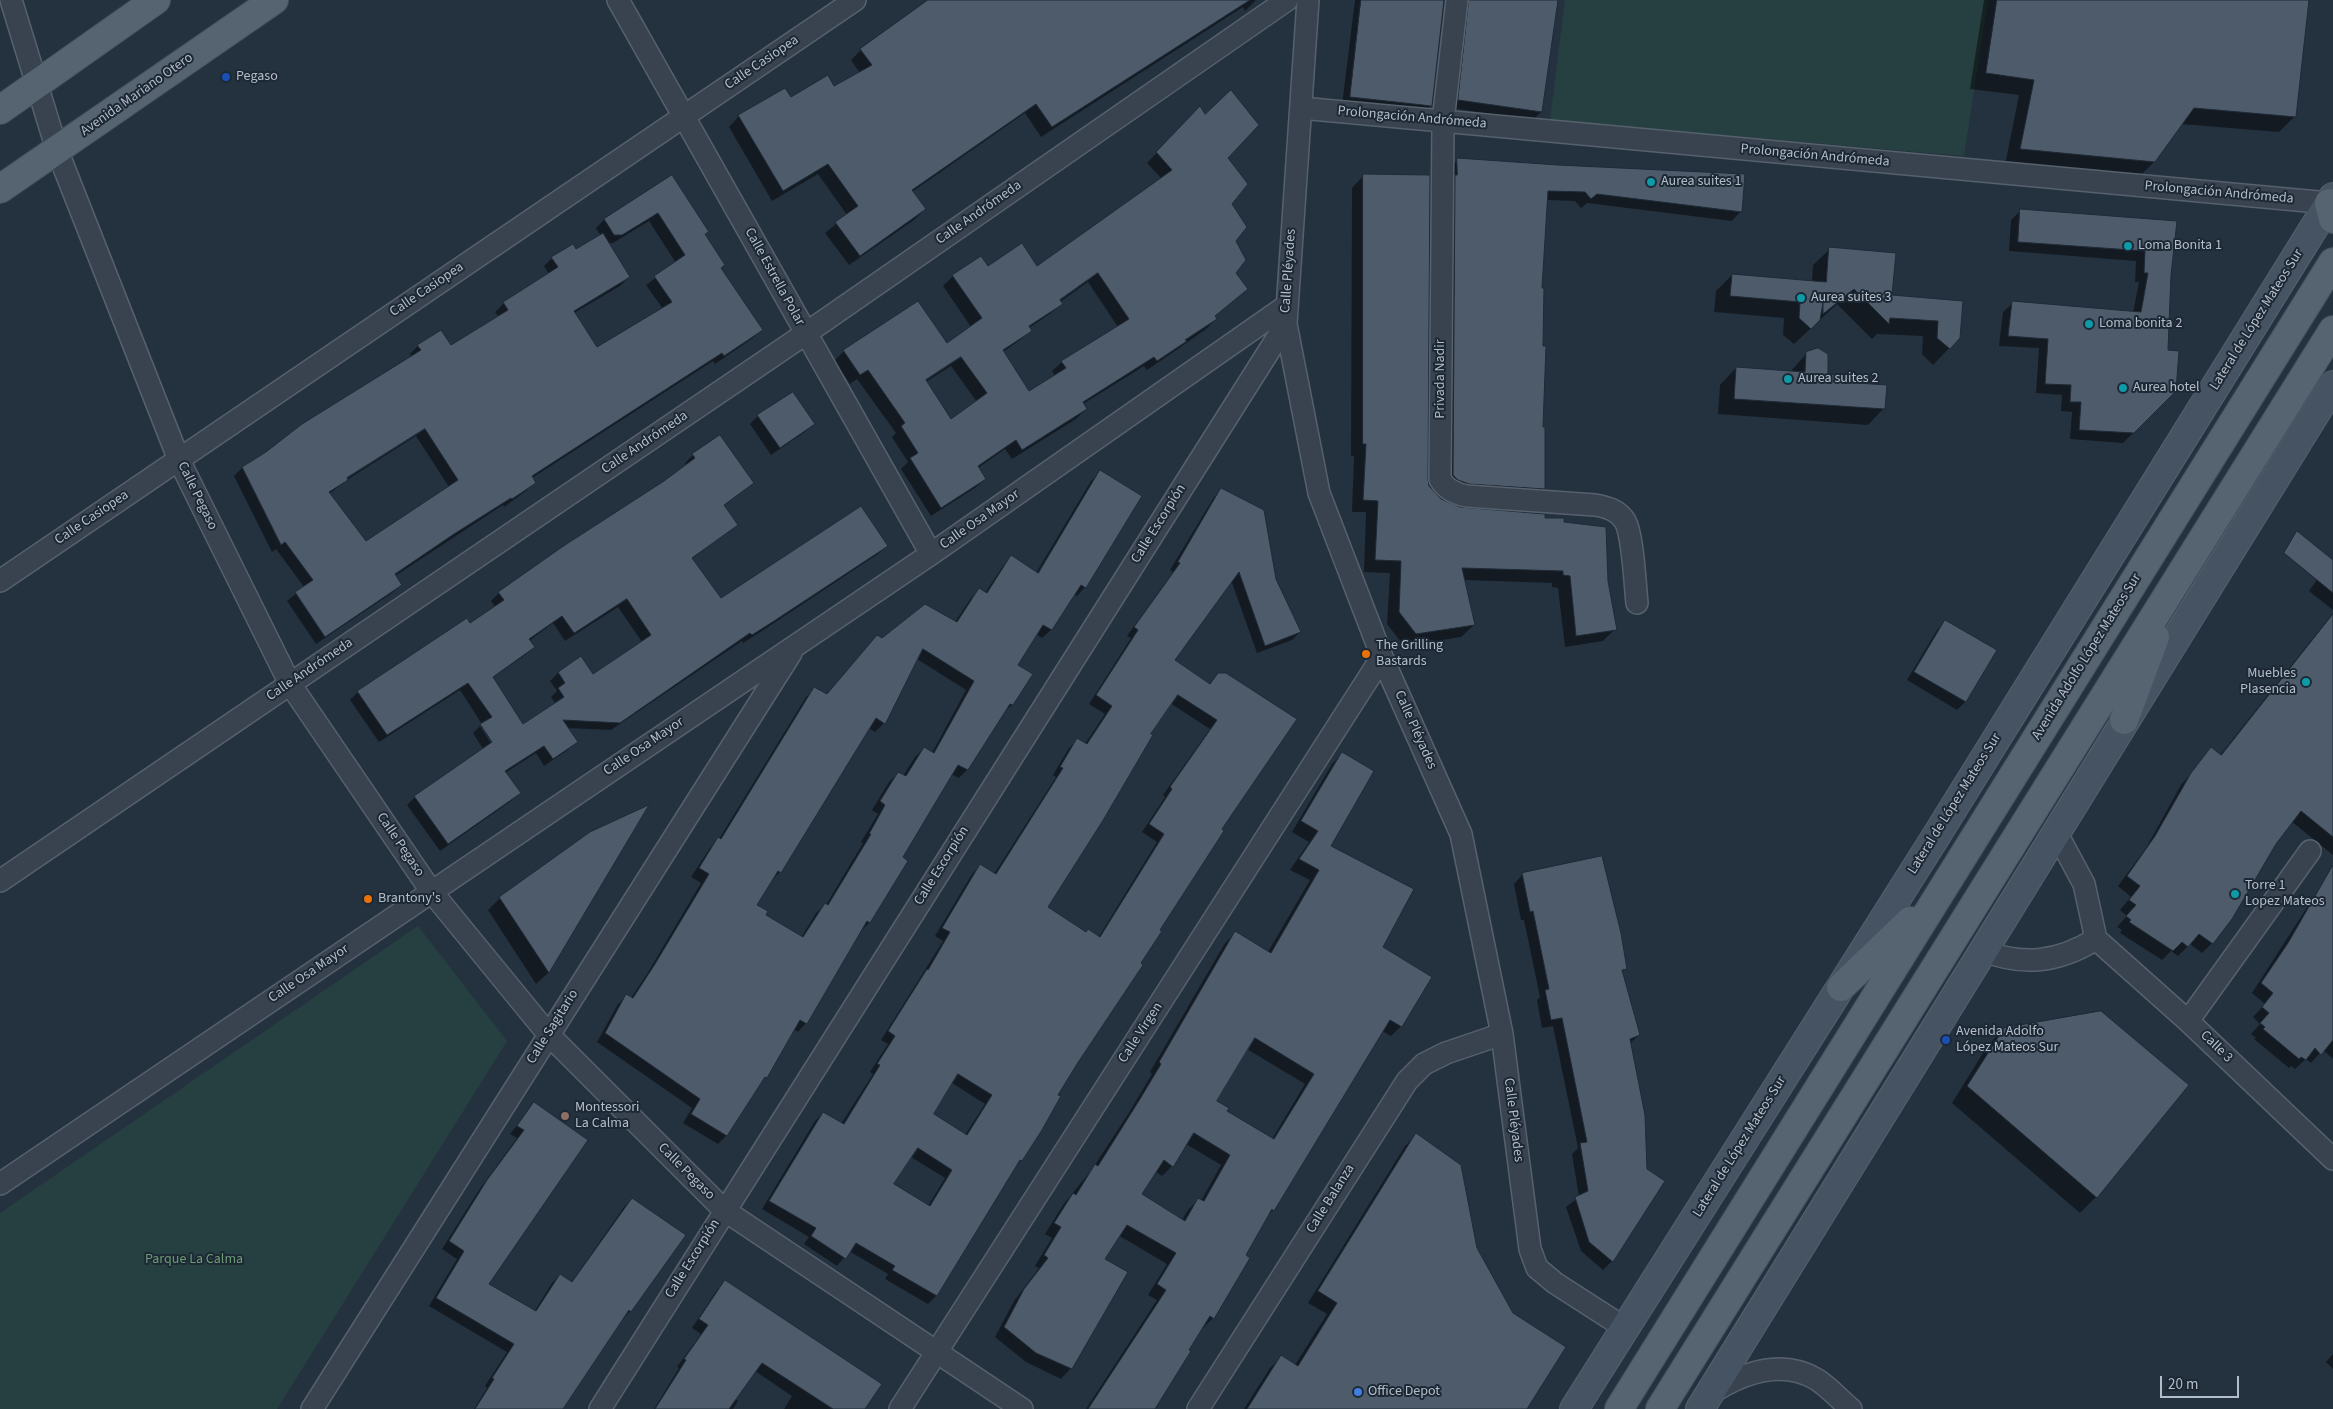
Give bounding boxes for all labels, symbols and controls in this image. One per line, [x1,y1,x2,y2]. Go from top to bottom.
street label: Calle Casiopea [722,32,802,94]
street label: Avenida Mariano Otero [78,50,196,140]
place label: Pegaso [236,69,278,85]
marker: Pegaso [220,71,232,83]
street label: Prolongación Andrómeda [1337,103,1487,133]
street label: Prolongación Andrómeda [1740,141,1890,171]
place label: Aurea suites 1 [1661,174,1741,190]
marker: Aurea suites 1 [1645,176,1657,188]
street label: Calle Andrómeda [933,177,1025,249]
street label: Prolongación Andrómeda [2144,178,2294,208]
street label: Calle Estrella Polar [740,225,808,329]
street label: Calle Pléyades [1278,228,1300,314]
place label: Loma Bonita 1 [2138,238,2222,254]
marker: Loma Bonita 1 [2122,240,2134,252]
street label: Lateral de López Mateos Sur [2207,246,2307,394]
street label: Calle Casiopea [387,259,467,321]
place label: Aurea suites 3 [1811,290,1891,306]
marker: Aurea suites 3 [1795,292,1807,304]
place label: Loma bonita 2 [2099,316,2182,332]
marker: Loma bonita 2 [2083,318,2095,330]
street label: Privada Nadir [1433,339,1449,419]
place label: Aurea suites 2 [1798,371,1878,387]
marker: Aurea suites 2 [1782,373,1794,385]
place label: Aurea hotel [2133,380,2199,396]
marker: Aurea hotel [2117,382,2129,394]
street label: Calle Andrómeda [599,408,691,478]
street label: Calle Pegaso [173,459,221,533]
street label: Calle Escorpión [1128,481,1190,567]
street label: Calle Osa Mayor [937,486,1023,554]
street label: Calle Casiopea [52,487,132,549]
street label: Avenida Adolfo López Mateos Sur [2029,571,2145,743]
street label: Calle Andrómeda [264,635,356,705]
place label: The Grilling Bastards [1376,638,1443,670]
marker: The Grilling Bastards [1360,648,1372,660]
place label: Muebles Plasencia [2240,666,2296,699]
marker: Muebles Plasencia [2300,676,2312,688]
street label: Calle Pléyades [1390,688,1440,772]
street label: Calle Osa Mayor [601,714,687,780]
street label: Lateral de López Mateos Sur [1905,730,2005,878]
street label: Calle Pegaso [372,810,428,880]
street label: Calle Escorpión [911,823,973,909]
place label: Torre 1 Lopez Mateos [2245,878,2325,910]
marker: Torre 1 Lopez Mateos [2229,888,2241,900]
place label: Brantony's [378,891,441,907]
marker: Brantony's [362,893,374,905]
street label: Calle Osa Mayor [266,941,352,1007]
street label: Calle Sagitario [524,987,582,1067]
street label: Calle Virgen [1115,1000,1167,1066]
place label: Avenida Adolfo López Mateos Sur [1956,1024,2058,1056]
street label: Calle 3 [2196,1027,2236,1067]
marker: Avenida Adolfo López Mateos Sur [1940,1034,1952,1046]
street label: Lateral de López Mateos Sur [1690,1073,1790,1221]
street label: Calle Pléyades [1500,1077,1526,1163]
place label: Montessori La Calma [575,1100,640,1132]
marker: Montessori La Calma [559,1110,571,1122]
street label: Calle Pegaso [654,1140,718,1204]
street label: Calle Balanza [1303,1161,1359,1237]
street label: Calle Escorpión [662,1216,724,1302]
park label: Parque La Calma [145,1252,243,1268]
scale bar [2163,1366,2242,1398]
text: 20 m [2168,1374,2198,1395]
place label: Office Depot [1368,1384,1440,1400]
marker: Office Depot [1352,1386,1364,1398]

